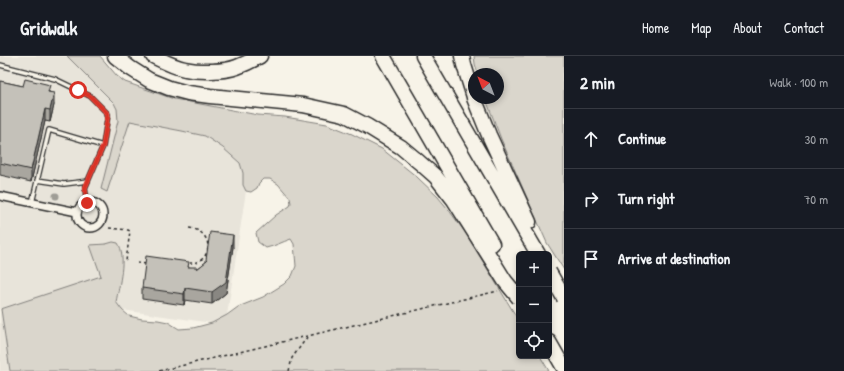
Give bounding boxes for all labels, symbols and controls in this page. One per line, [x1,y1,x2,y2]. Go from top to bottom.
text: Gridwalk [20,15,77,41]
text: Home [642,18,669,37]
text: Map [691,18,711,37]
text: About [733,18,762,37]
text: Contact [784,18,824,37]
north arrow [468,68,504,104]
text: 2 min [580,71,615,94]
text: Walk · 100 m [769,73,828,91]
route start [69,81,87,99]
icon: ahead [580,128,602,150]
text: Continue [618,128,666,149]
text: 30 m [805,130,828,148]
icon: right [580,188,602,210]
text: Turn right [618,188,674,209]
text: 70 m [804,190,828,208]
route end [78,194,96,212]
icon: arrive [580,248,602,270]
text: Arrive at destination [618,248,730,269]
map controls [516,251,552,359]
button: + [516,251,552,287]
button: − [516,287,552,323]
button: locate [516,323,552,359]

